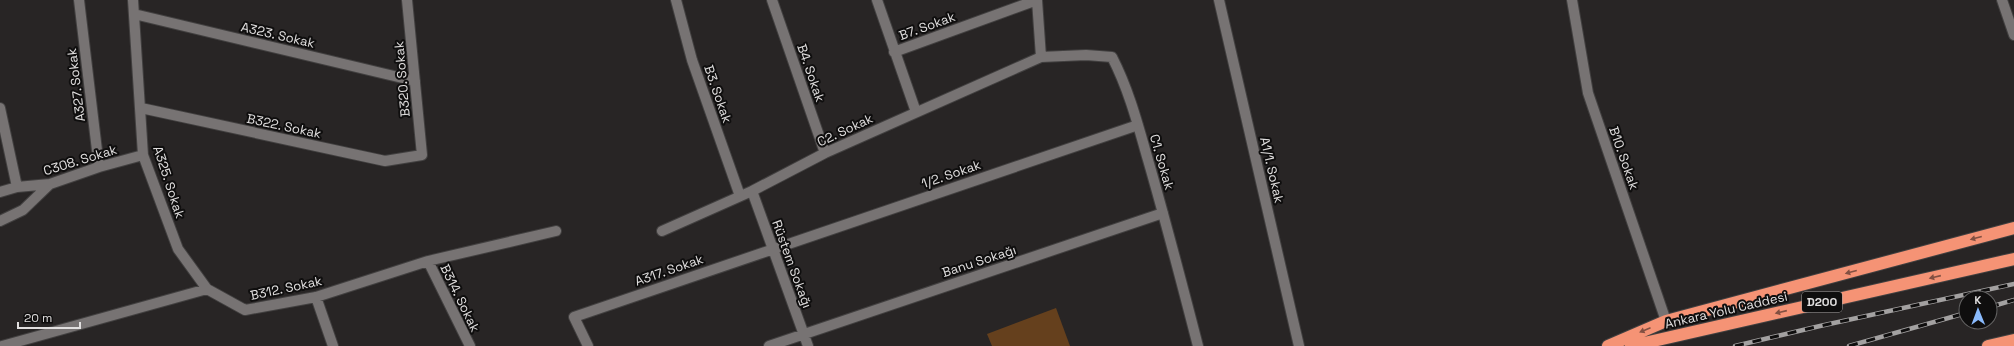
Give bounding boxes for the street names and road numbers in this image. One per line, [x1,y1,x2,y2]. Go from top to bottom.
street label: B7. Sokak [897,8,957,44]
street label: A323. Sokak [239,18,317,52]
street label: B320. Sokak [390,40,414,118]
street label: B4. Sokak [793,42,829,104]
street label: A327. Sokak [63,47,89,123]
street label: B3. Sokak [700,63,736,125]
street label: B322. Sokak [245,110,323,142]
street label: C2. Sokak [814,110,876,150]
street label: B10. Sokak [1605,124,1643,192]
street label: C1. Sokak [1146,132,1178,192]
street label: A1/1. Sokak [1256,135,1288,205]
street label: C308. Sokak [41,141,119,179]
street label: A325. Sokak [149,144,189,220]
street label: 1/2. Sokak [919,156,983,192]
street label: Rüstem Sokağı [768,218,816,310]
street label: Banu Sokağı [940,241,1018,281]
street label: A317. Sokak [633,250,705,290]
street label: B314. Sokak [436,261,484,335]
street label: B312. Sokak [249,272,323,304]
street label: Ankara Yolu Caddesi [1663,288,1789,332]
road number: D200 [1802,292,1842,312]

